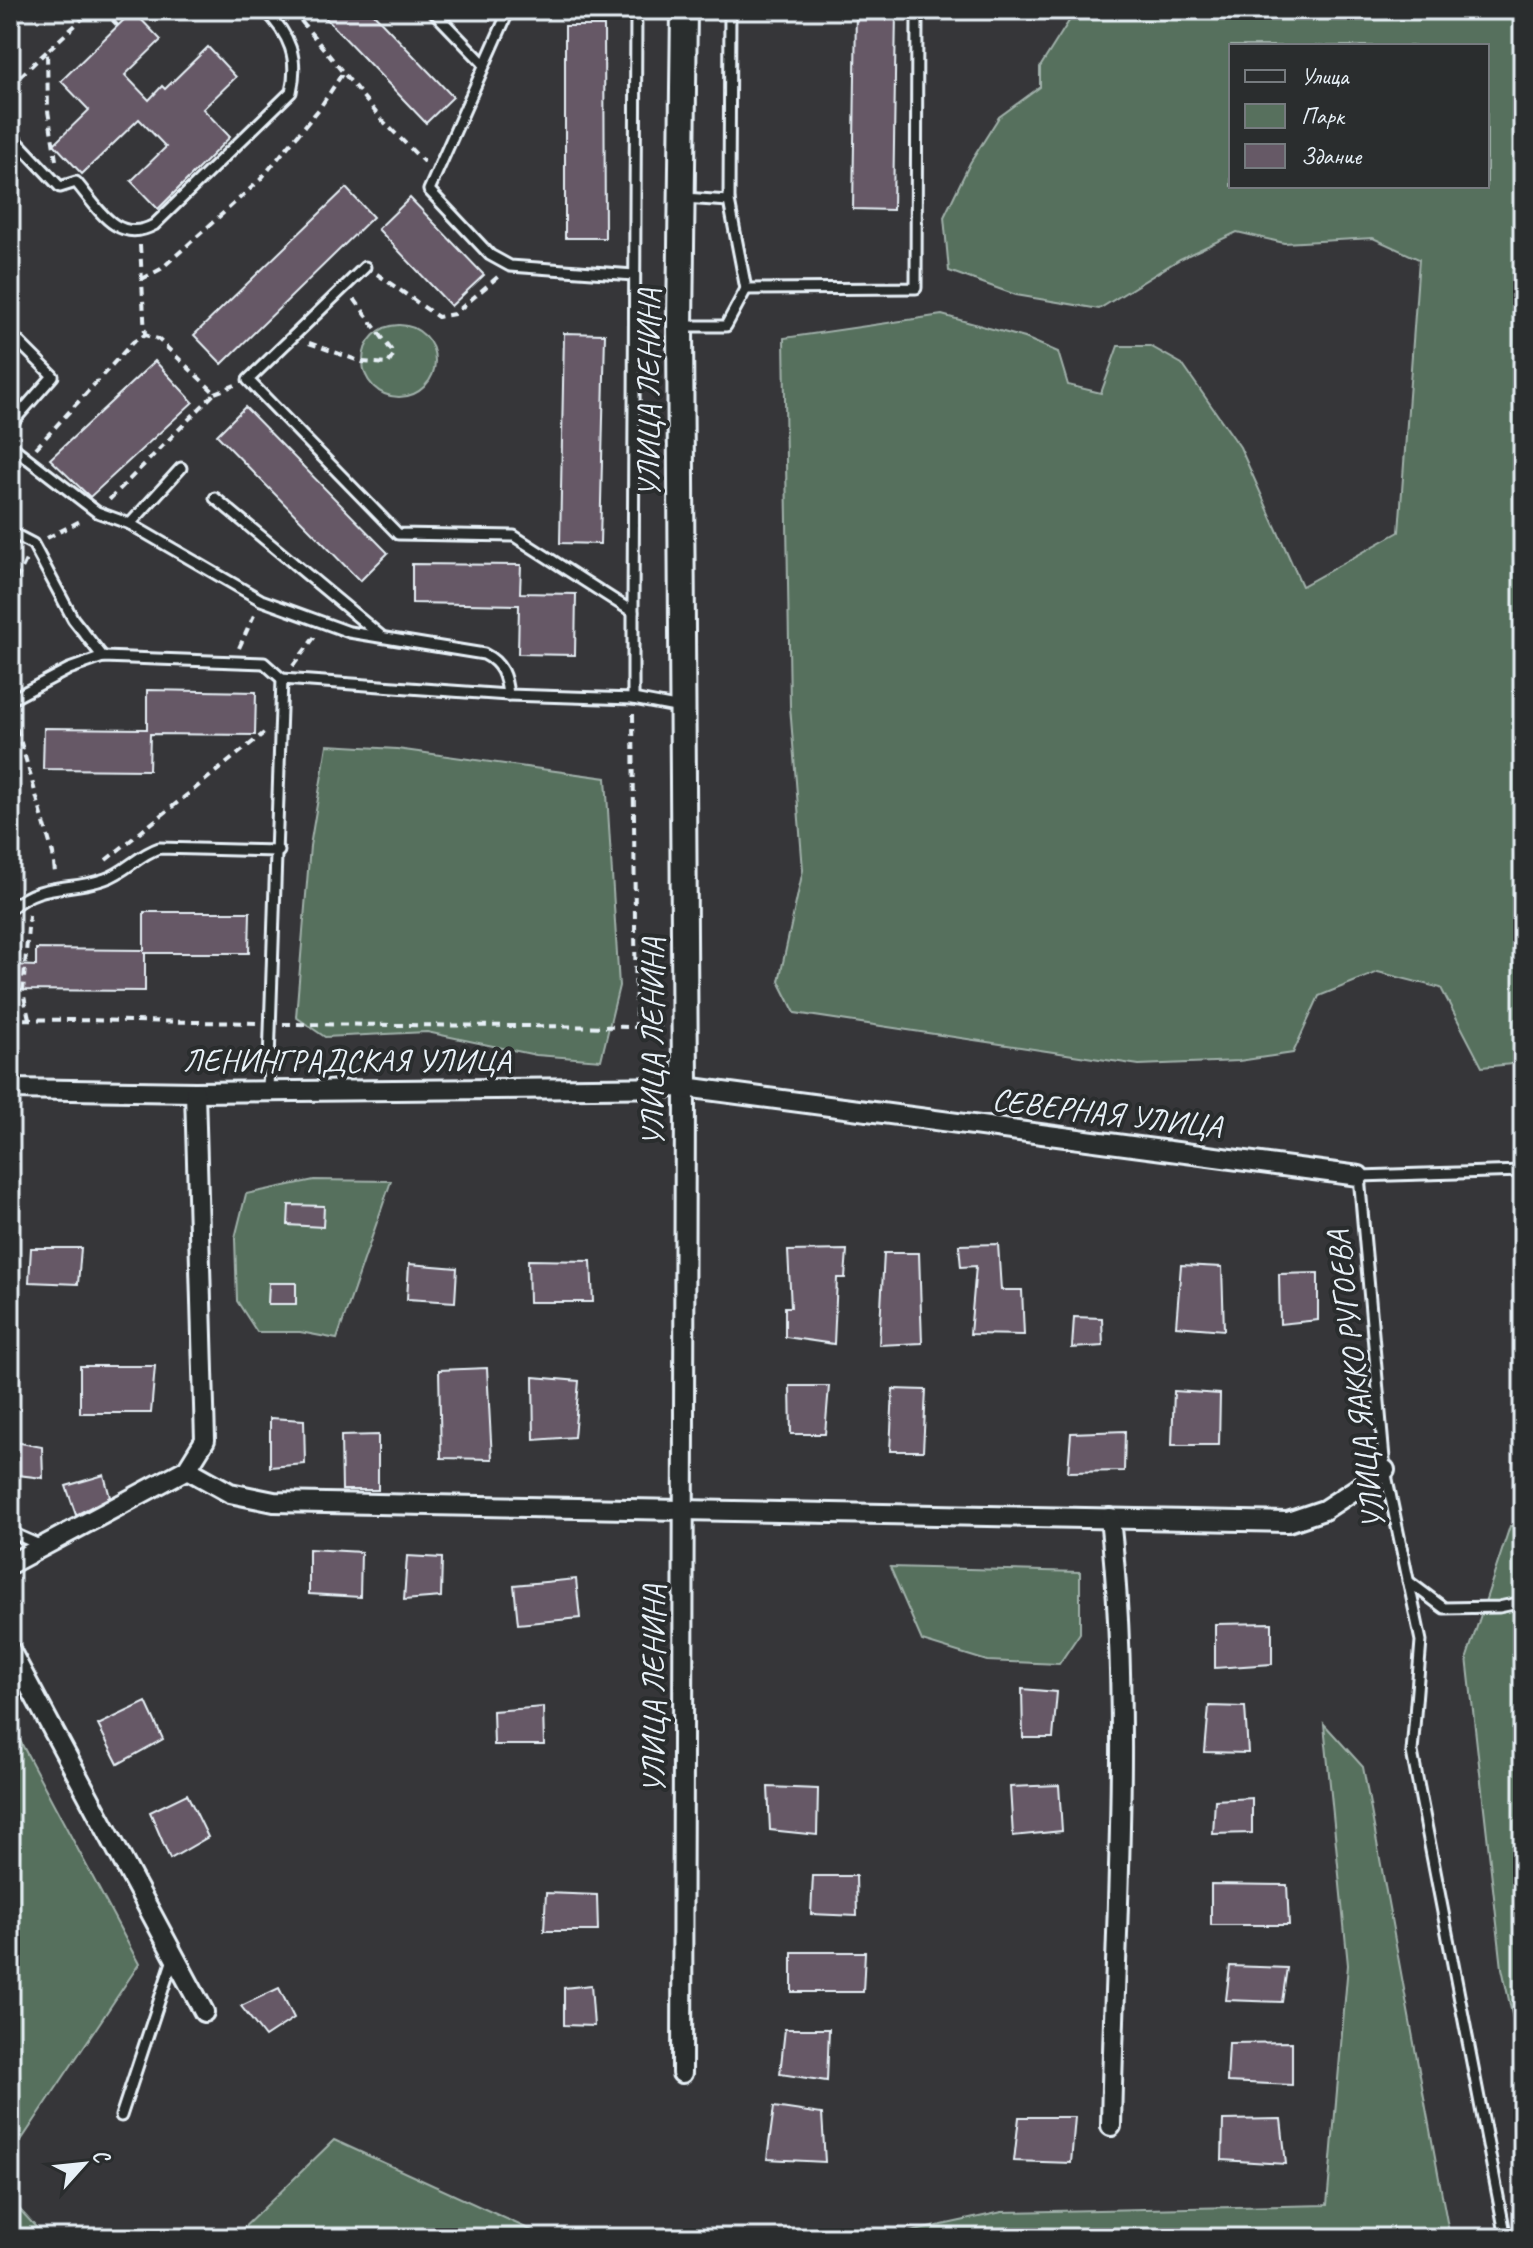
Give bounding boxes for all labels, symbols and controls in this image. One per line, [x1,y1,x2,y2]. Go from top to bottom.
legend [1229,44,1489,188]
text: Улица [1301,61,1350,91]
text: Парк [1301,101,1346,131]
text: Здание [1301,141,1363,171]
street label: УЛИЦА ЛЕНИНА [628,288,669,497]
street label: УЛИЦА ЛЕНИНА [632,937,673,1146]
street label: ЛЕНИНГРАДСКАЯ УЛИЦА [183,1040,512,1081]
street label: СЕВЕРНАЯ УЛИЦА [990,1079,1226,1148]
street label: УЛИЦА ЯАККО РУГОЕВА [1317,1226,1395,1532]
street label: УЛИЦА ЛЕНИНА [633,1584,674,1793]
north arrow [44,2124,124,2204]
text: С [86,2144,117,2169]

